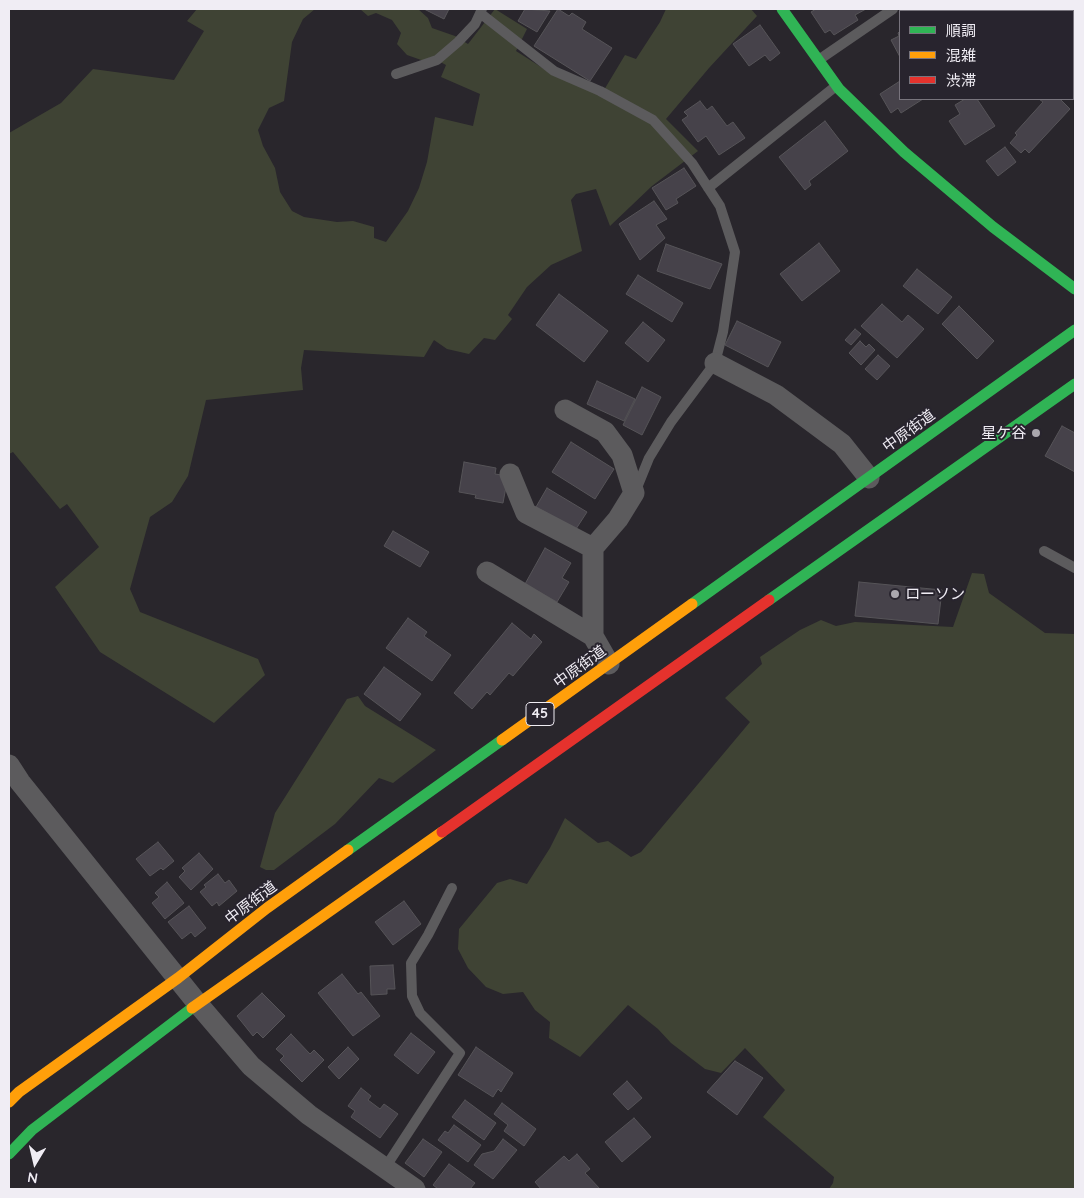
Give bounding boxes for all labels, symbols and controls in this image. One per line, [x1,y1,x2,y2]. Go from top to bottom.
legend [899,10,1074,100]
text: 順調 [946,21,976,40]
text: 混雑 [946,46,976,65]
text: 渋滞 [946,71,976,90]
street label: 中原街道 [879,406,939,456]
place label: 星ケ谷 [981,424,1026,442]
marker: 星ケ谷 [1030,427,1042,439]
place label: ローソン [905,585,965,603]
marker: ローソン [889,588,901,600]
street label: 中原街道 [550,642,610,692]
road number: 45 [526,702,554,726]
street label: 中原街道 [222,878,280,928]
north arrow [10,1138,60,1188]
text: N [26,1168,39,1188]

